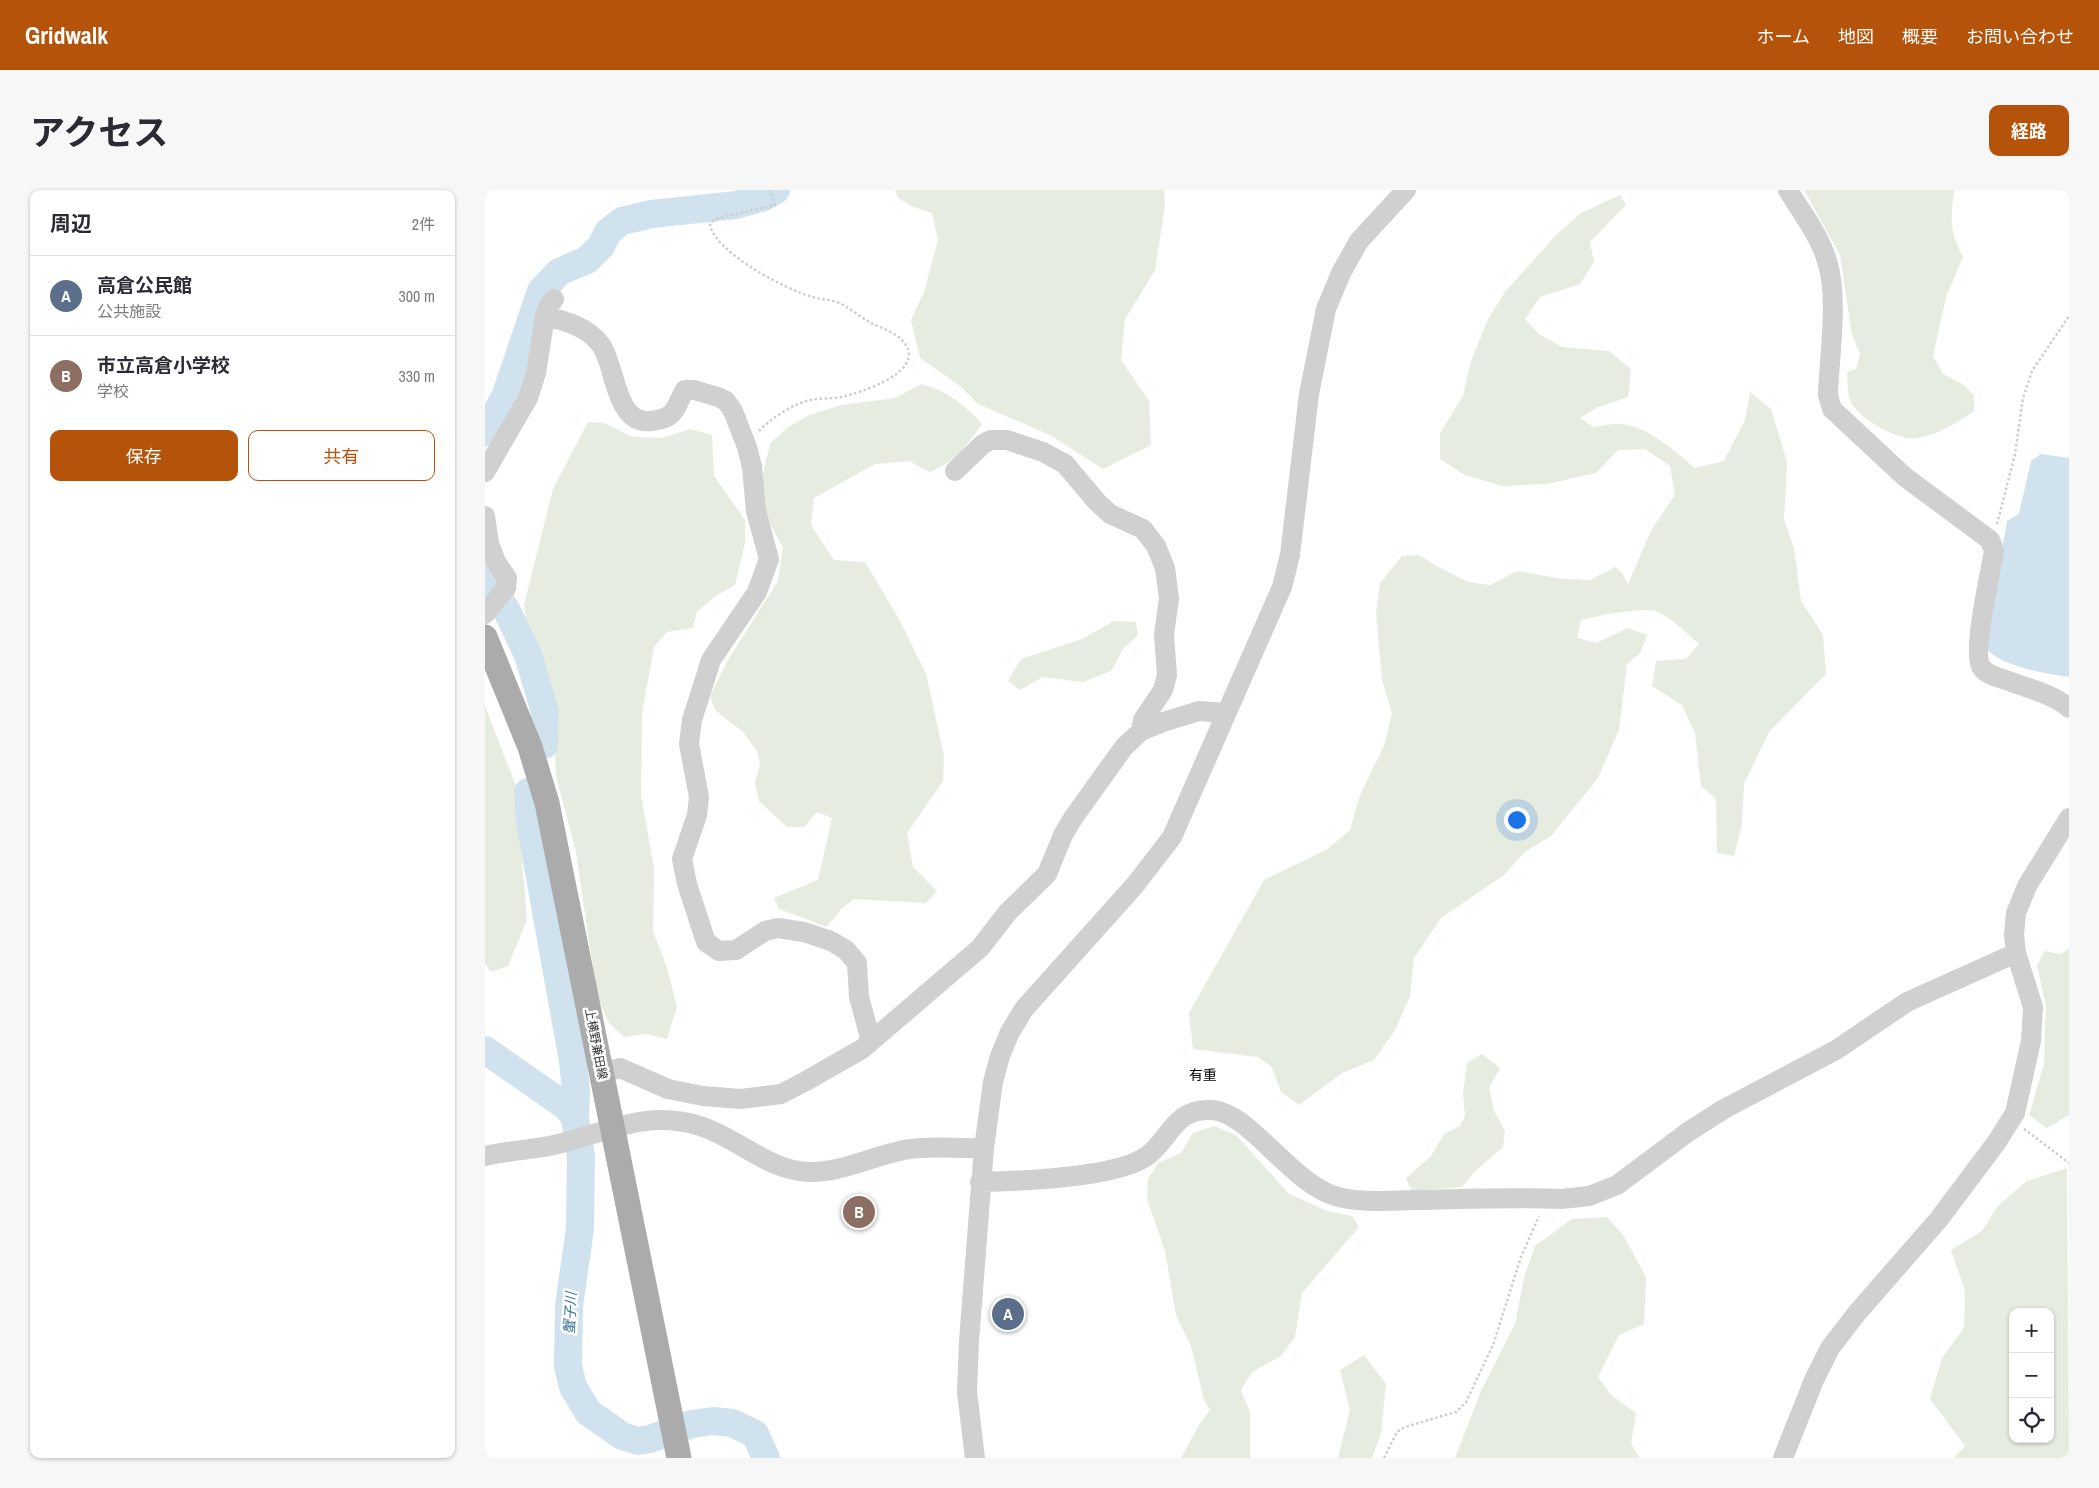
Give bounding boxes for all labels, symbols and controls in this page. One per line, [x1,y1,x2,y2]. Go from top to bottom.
text: Gridwalk [25,19,108,51]
text: ホーム [1757,24,1810,49]
text: 地図 [1838,24,1874,49]
text: 概要 [1902,24,1938,49]
text: お問い合わせ [1966,24,2074,49]
button: 経路 [1989,105,2069,156]
text: アクセス [30,109,168,156]
text: 周辺 [50,209,92,238]
text: 2件 [412,213,435,235]
text: 高倉公民館 [97,272,192,298]
text: A [61,285,71,307]
text: 300 m [399,285,435,307]
text: 公共施設 [97,300,161,322]
text: 市立高倉小学校 [97,352,230,378]
text: B [61,365,71,387]
text: 330 m [399,365,435,387]
text: 学校 [97,380,129,402]
button: 保存 [50,430,238,481]
button: 共有 [248,430,435,481]
your location [1504,807,1530,833]
street label: 上横野兼田線 [581,1007,611,1081]
district label: 有重 [1189,1066,1217,1084]
pin: B [843,1193,875,1231]
water label: 蟹子川 [560,1290,580,1334]
pin: A [992,1295,1024,1333]
map controls [2009,1308,2054,1443]
button: + [2009,1308,2054,1353]
button: − [2009,1353,2054,1398]
button: locate [2009,1398,2054,1443]

